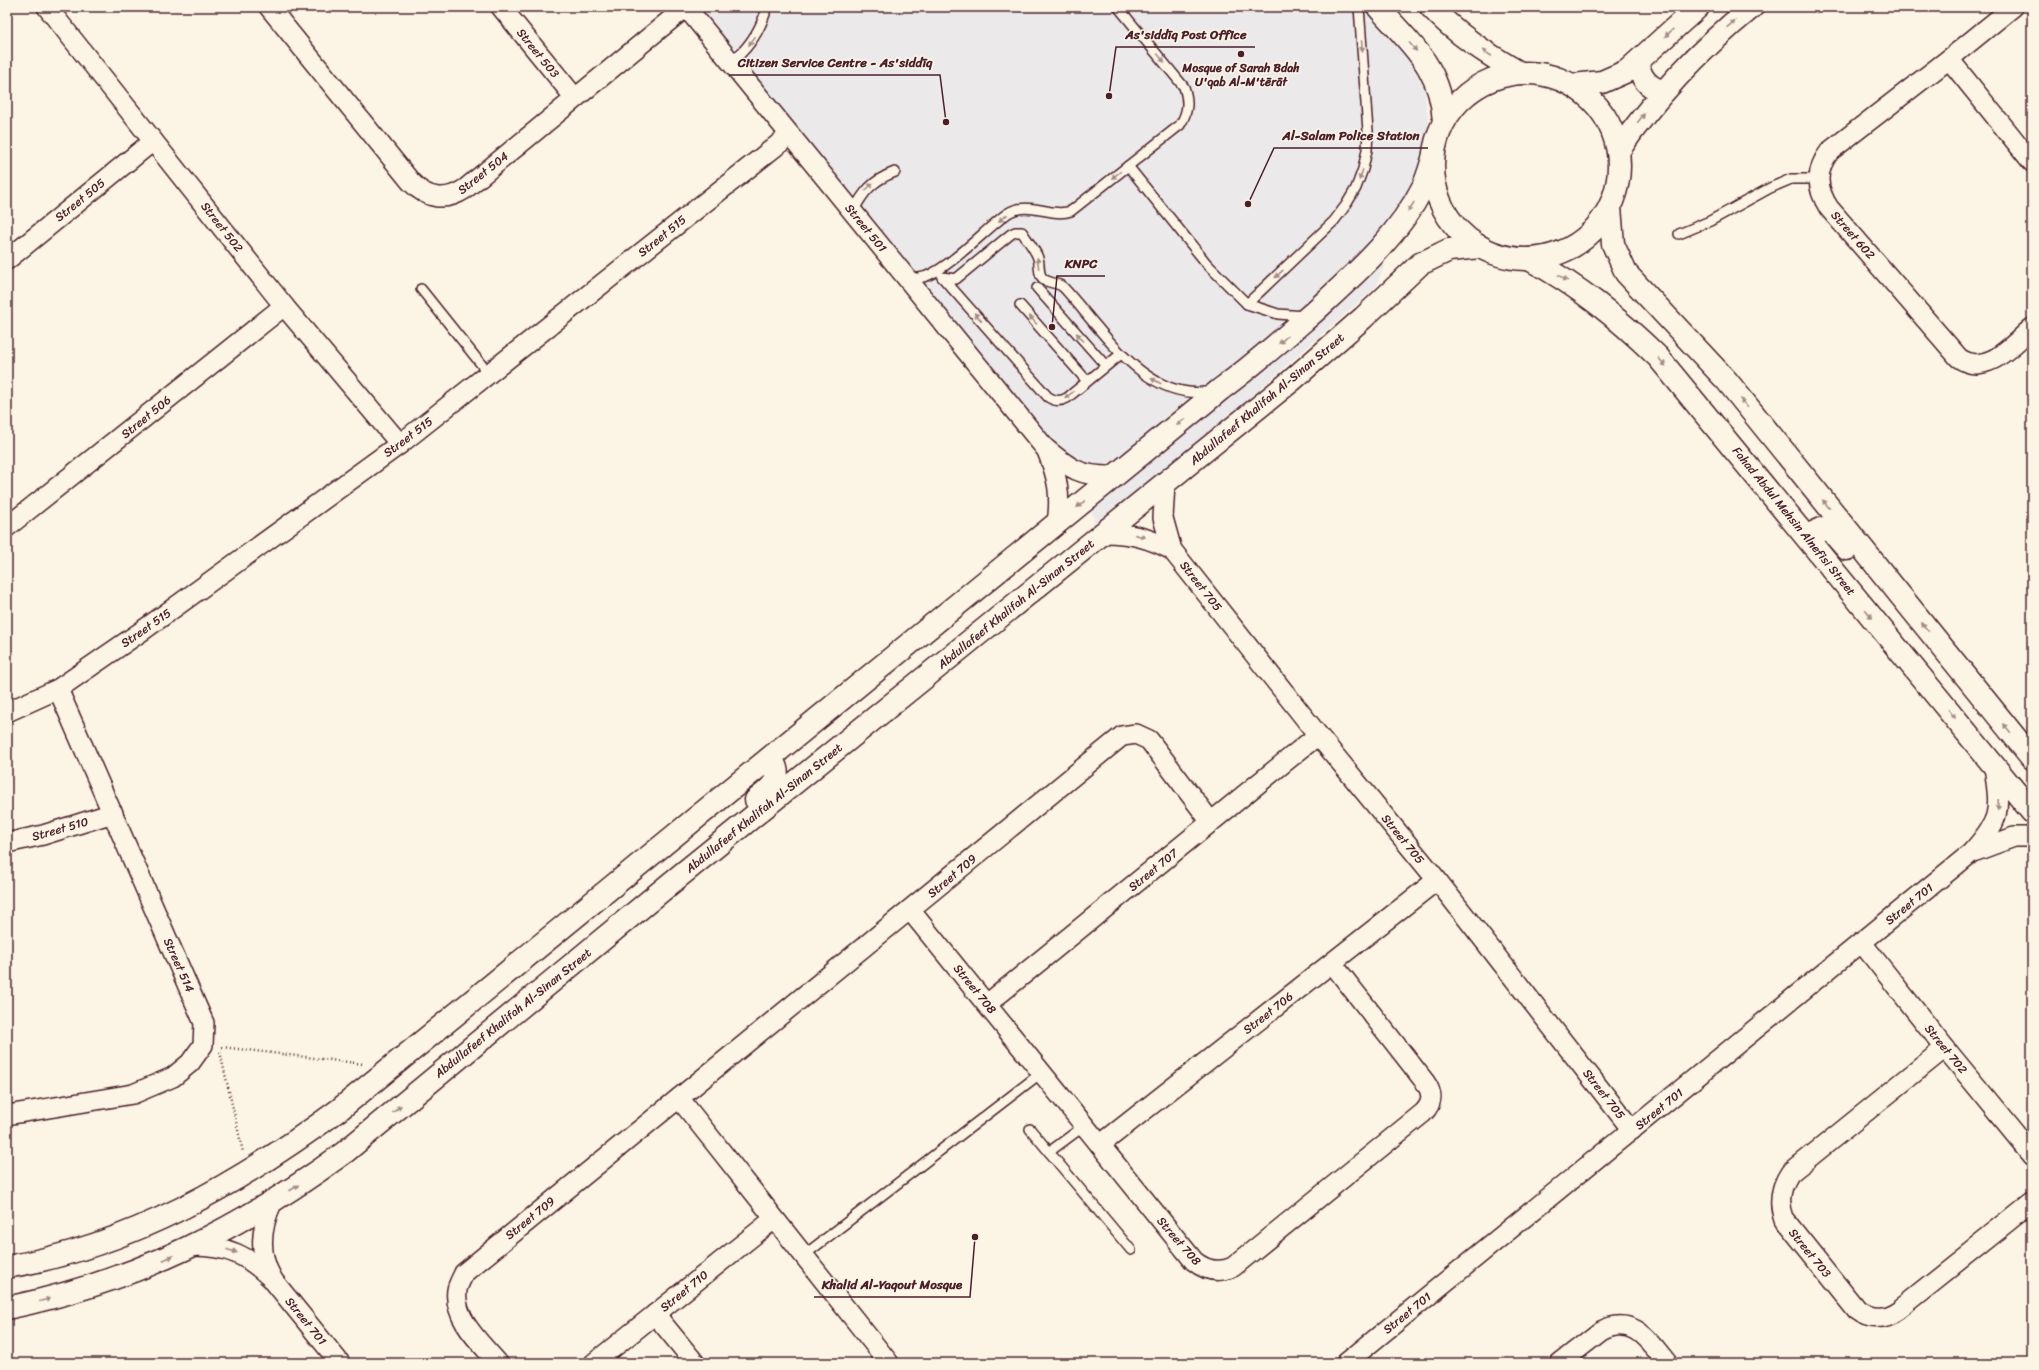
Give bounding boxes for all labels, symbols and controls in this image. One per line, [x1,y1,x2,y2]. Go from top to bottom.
one-way arrow [1726,20,1737,29]
callout: As'siddīq Post Office [1116,22,1255,47]
street label: Street 503 [511,23,566,83]
text: As'siddīq Post Office [1124,23,1247,46]
one-way arrow [1664,29,1675,38]
one-way arrow [748,36,756,46]
one-way arrow [1359,40,1365,52]
one-way arrow [1408,41,1417,52]
marker: Mosque of Sarah Bdah U'qab Al-M'tērāt [1236,49,1246,59]
one-way arrow [1482,49,1492,57]
callout: Citizen Service Centre - As'siddīq [729,50,940,75]
text: Citizen Service Centre - As'siddīq [737,51,933,74]
one-way arrow [1156,53,1165,64]
place label: Mosque of Sarah Bdah U'qab Al-M'tērāt [1181,57,1300,93]
one-way arrow [1637,113,1645,123]
callout: Al-Salam Police Station [1274,123,1428,148]
text: Al-Salam Police Station [1281,124,1421,147]
street label: Street 504 [452,145,514,200]
one-way arrow [1357,169,1363,181]
one-way arrow [1111,171,1122,179]
street label: Street 505 [50,172,110,228]
one-way arrow [864,182,874,192]
street label: Street 502 [195,197,249,257]
street label: Street 501 [839,199,893,257]
one-way arrow [1407,202,1415,212]
street label: Street 602 [1825,205,1881,265]
street label: Street 515 [633,209,691,263]
one-way arrow [997,214,1008,222]
callout: KNPC [1057,251,1105,276]
text: KNPC [1064,252,1098,275]
one-way arrow [1035,257,1041,269]
one-way arrow [1274,269,1284,278]
one-way arrow [1558,274,1568,282]
one-way arrow [973,312,982,322]
one-way arrow [1029,315,1038,325]
street label: Abdullafeef Khalifah Al-Sinan Street [1184,327,1350,471]
one-way arrow [1075,331,1084,342]
one-way arrow [1278,335,1287,344]
one-way arrow [1658,356,1667,367]
one-way arrow [1151,378,1162,384]
street label: Street 506 [116,390,176,444]
one-way arrow [1064,391,1074,399]
one-way arrow [1740,397,1748,408]
street label: Street 515 [378,411,438,463]
one-way arrow [1176,417,1187,426]
street label: Fahad Abdul Mehsin Alnefisi Street [1726,441,1862,601]
one-way arrow [1821,499,1830,510]
one-way arrow [1076,500,1086,509]
street label: Abdullafeef Khalifah Al-Sinan Street [932,533,1100,675]
one-way arrow [1134,533,1146,539]
street label: Street 705 [1174,556,1228,616]
street label: Street 515 [116,602,176,654]
one-way arrow [1865,608,1874,619]
one-way arrow [1921,621,1930,632]
one-way arrow [1947,709,1956,720]
one-way arrow [2003,722,2012,733]
street label: Abdullafeef Khalifah Al-Sinan Street [680,737,848,879]
one-way arrow [1995,799,2001,812]
street label: Street 705 [1376,809,1430,869]
street label: Street 510 [29,810,91,848]
street label: Street 707 [1123,842,1184,897]
street label: Street 709 [922,848,982,904]
street label: Street 701 [1880,877,1938,931]
street label: Street 514 [157,934,201,996]
street label: Abdullafeef Khalifah Al-Sinan Street [429,942,597,1084]
street label: Street 708 [948,959,1002,1019]
street label: Street 706 [1238,986,1298,1040]
street label: Street 702 [1919,1019,1973,1079]
street label: Street 705 [1577,1064,1631,1124]
street label: Street 701 [1630,1082,1688,1136]
one-way arrow [391,1105,402,1114]
one-way arrow [289,1184,299,1192]
street label: Street 709 [500,1191,560,1245]
street label: Street 708 [1151,1211,1207,1271]
street label: Street 703 [1783,1223,1837,1283]
one-way arrow [226,1248,238,1254]
one-way arrow [162,1255,174,1261]
street label: Street 710 [655,1264,714,1318]
callout: Khalid Al-Yaqout Mosque [814,1272,970,1297]
text: Khalid Al-Yaqout Mosque [821,1273,963,1296]
street label: Street 701 [1378,1286,1436,1340]
street label: Street 701 [279,1292,333,1350]
one-way arrow [39,1296,51,1302]

